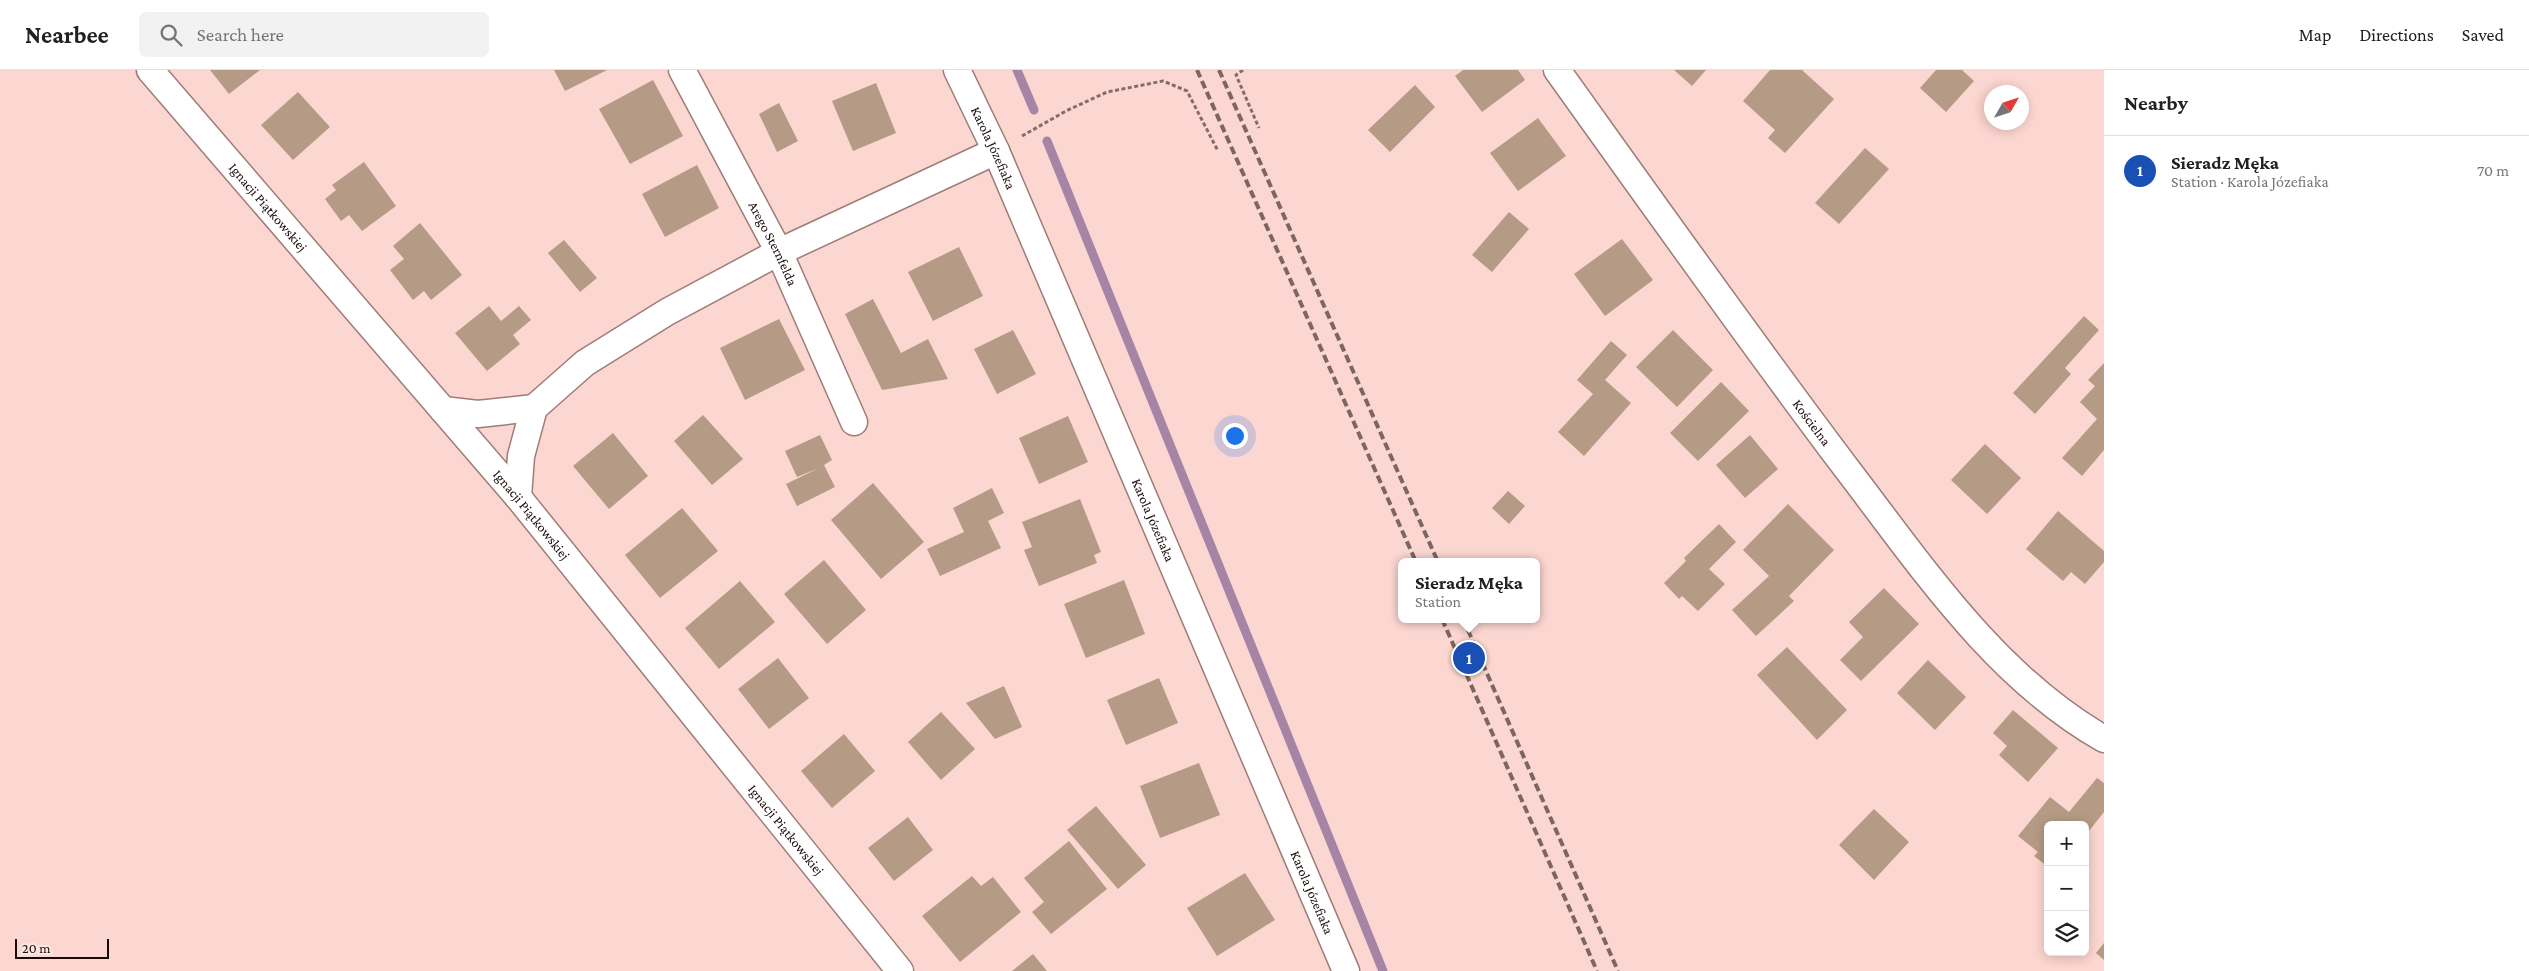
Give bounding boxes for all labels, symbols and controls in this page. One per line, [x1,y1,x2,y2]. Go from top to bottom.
search box [139,12,489,57]
text: Nearbee [25,21,109,48]
icon: search [157,21,185,49]
text: Search here [197,24,284,45]
text: Map [2299,25,2331,45]
text: Directions [2359,25,2434,45]
text: Saved [2462,25,2504,45]
north arrow [1984,85,2029,130]
text: Nearby [2124,91,2188,115]
street label: Karola Józefiaka [968,104,1020,192]
text: Sieradz Męka [2171,152,2279,173]
street label: Ignacji Piątkowskiej [226,160,311,255]
text: 1 [2137,162,2143,179]
text: 70 m [2477,162,2509,179]
text: Station · Karola Józefiaka [2171,173,2329,190]
street label: Arego Sternfelda [745,198,801,289]
street label: Kościelna [1790,396,1835,449]
your location [1222,423,1248,449]
street label: Ignacji Piątkowskiej [490,466,573,563]
street label: Karola Józefiaka [1129,476,1179,564]
popup [1398,558,1540,623]
text: Sieradz Męka [1415,572,1523,593]
text: Station [1415,593,1461,610]
pin: 1 [1453,639,1485,677]
street label: Ignacji Piątkowskiej [745,781,827,879]
map controls [2044,821,2089,956]
button: + [2044,821,2089,866]
street label: Karola Józefiaka [1288,848,1337,937]
button: − [2044,866,2089,911]
button: layers [2044,911,2089,956]
scale bar [15,936,109,959]
text: 20 m [22,940,50,956]

